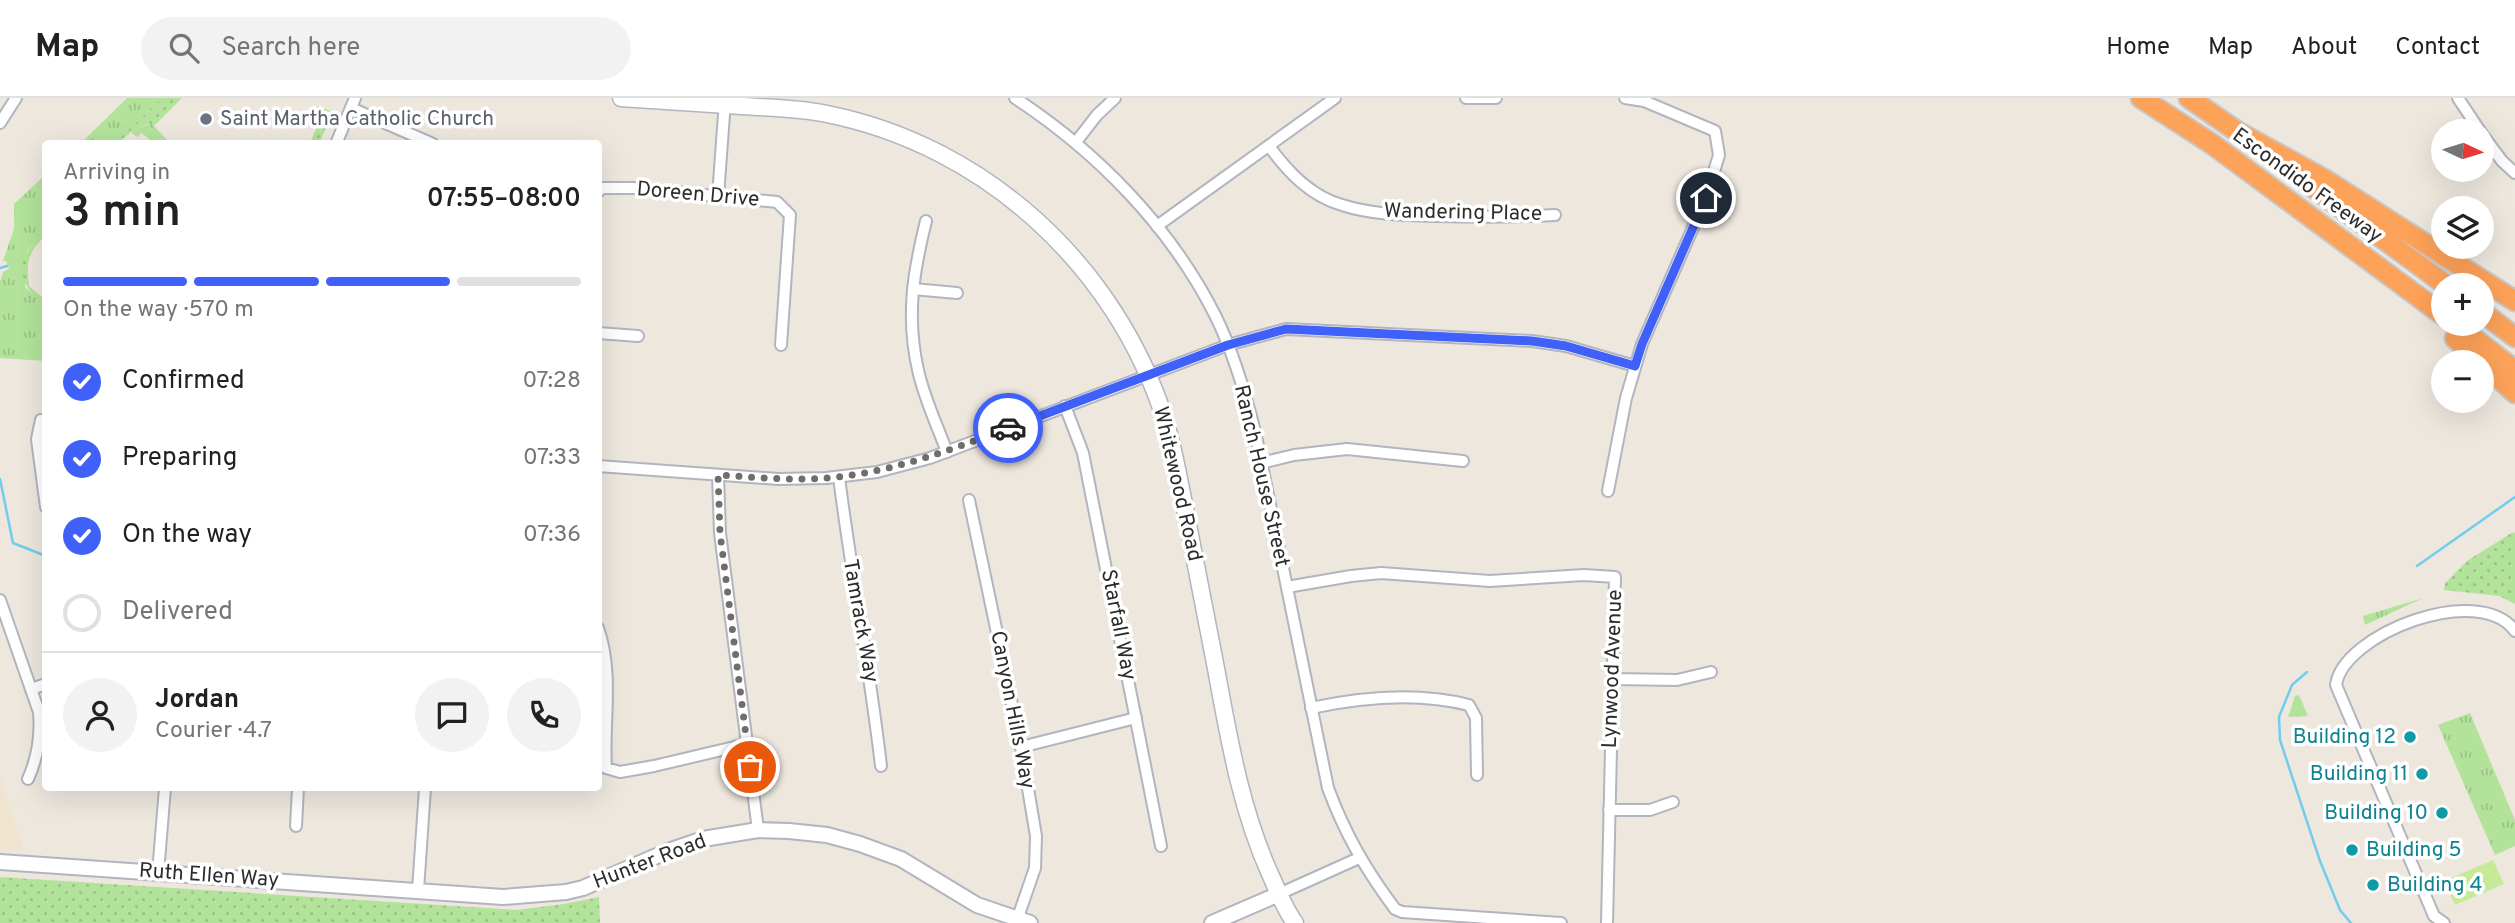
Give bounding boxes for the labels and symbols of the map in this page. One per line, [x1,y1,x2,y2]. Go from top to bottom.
place label: Saint Martha Catholic Church [220,106,494,133]
marker: Saint Martha Catholic Church [198,111,214,127]
north arrow [2431,119,2494,182]
street label: Escondido Freeway [2226,122,2388,250]
pin [1676,168,1736,228]
street label: Doreen Drive [636,176,760,214]
street label: Wandering Place [1384,198,1542,228]
street label: Ranch House Street [1227,382,1295,570]
courier [973,393,1043,463]
street label: Whitewood Road [1146,404,1208,564]
street label: Tamrack Way [836,557,884,685]
street label: Starfall Way [1094,567,1142,683]
street label: Lynwood Avenue [1597,589,1629,749]
street label: Canyon Hills Way [983,629,1041,791]
place label: Building 12 [2293,724,2396,751]
marker: Building 12 [2402,729,2418,745]
pin [720,737,780,797]
place label: Building 11 [2310,761,2408,788]
marker: Building 11 [2414,766,2430,782]
place label: Building 10 [2324,800,2428,827]
marker: Building 10 [2434,805,2450,821]
street label: Hunter Road [590,828,710,896]
place label: Building 5 [2366,837,2462,864]
marker: Building 5 [2344,842,2360,858]
street label: Ruth Ellen Way [138,858,280,894]
place label: Building 4 [2387,872,2483,899]
marker: Building 4 [2365,877,2381,893]

